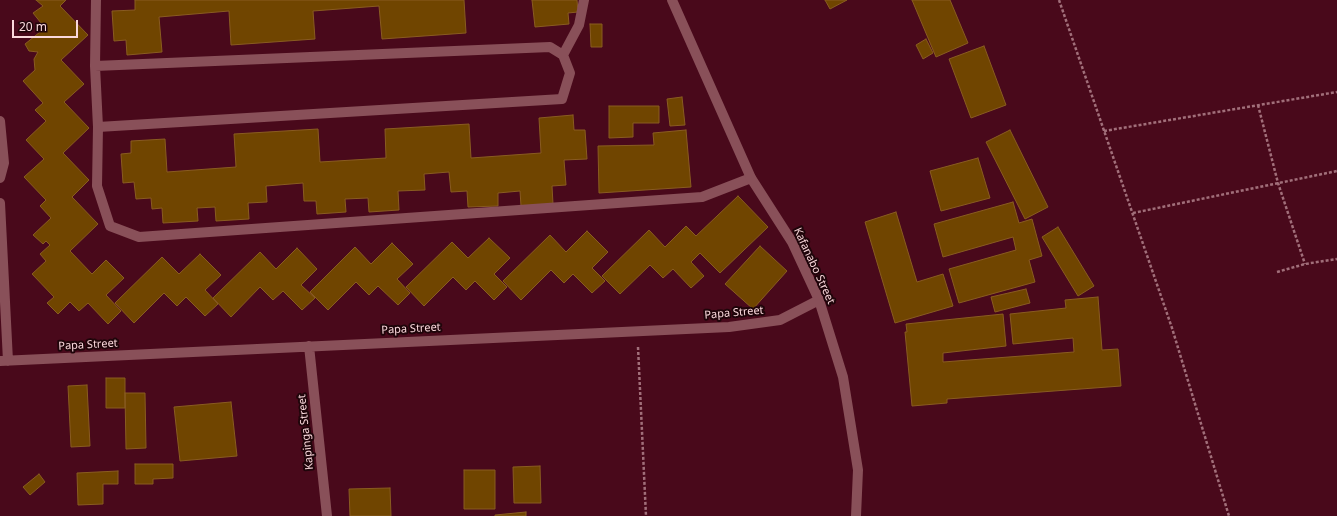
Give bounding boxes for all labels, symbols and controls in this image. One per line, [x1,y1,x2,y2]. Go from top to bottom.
scale bar [14,12,80,38]
text: 20 m [19,18,47,35]
street label: Kafanabo Street [791,226,837,306]
street label: Papa Street [704,304,764,322]
street label: Papa Street [381,321,441,337]
street label: Papa Street [58,337,118,353]
street label: Kapinga Street [295,394,317,470]

